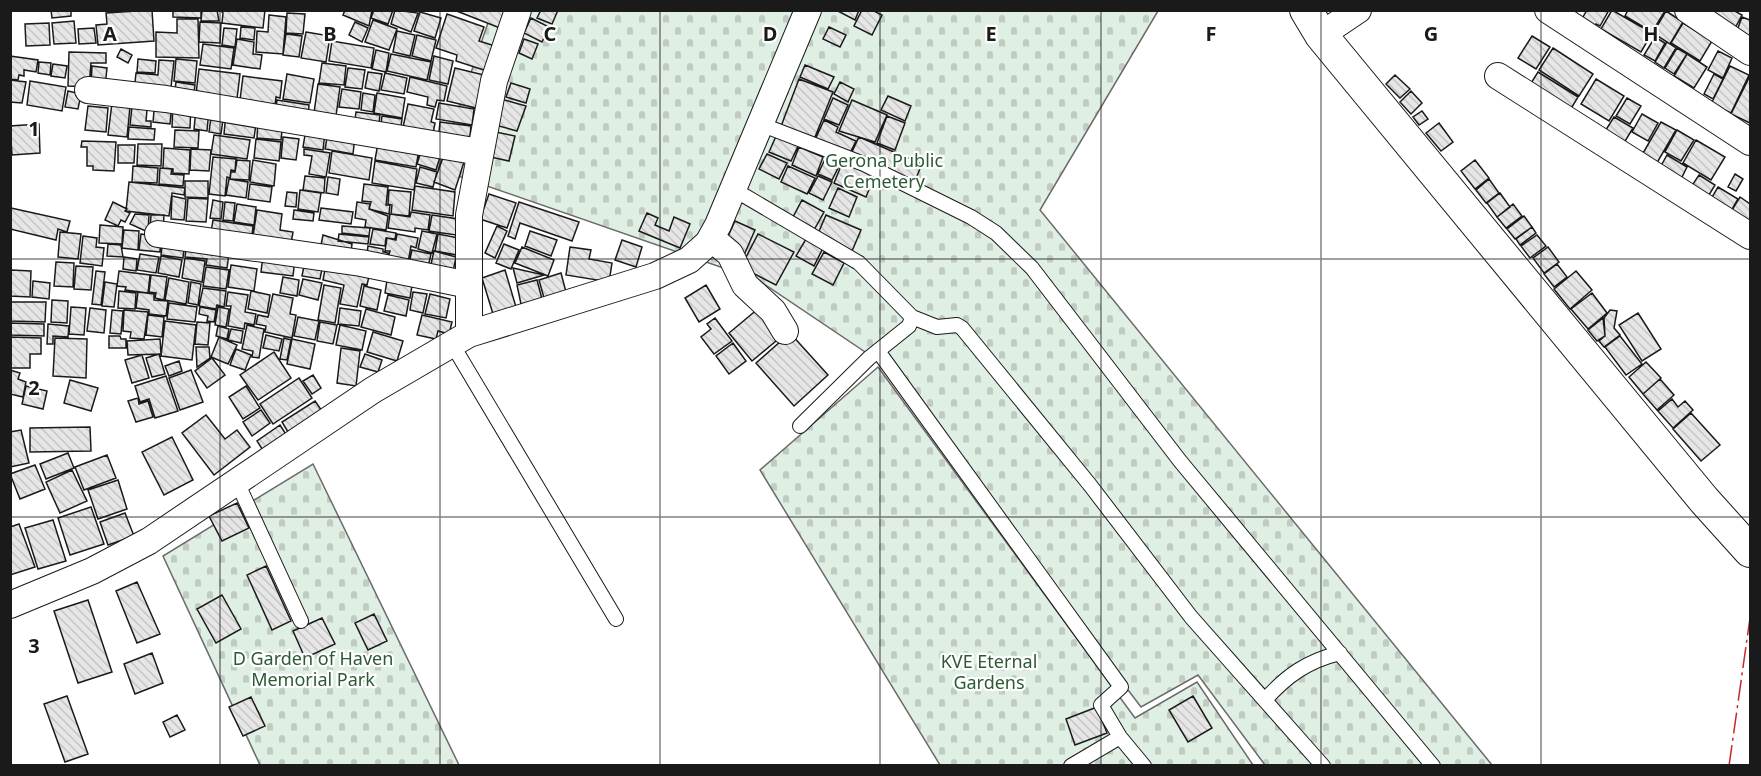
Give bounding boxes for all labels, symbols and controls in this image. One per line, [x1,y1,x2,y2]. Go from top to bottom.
text: A [103,20,117,47]
text: B [323,20,337,47]
text: C [544,20,557,47]
text: D [763,20,777,47]
text: E [985,20,997,47]
text: F [1206,20,1216,47]
text: G [1424,20,1438,47]
text: H [1643,20,1659,47]
text: 1 [28,115,40,142]
park label: Gerona Public Cemetery [825,148,943,193]
text: 2 [28,374,40,401]
text: 3 [28,632,40,659]
park label: D Garden of Haven Memorial Park [233,646,393,691]
park label: KVE Eternal Gardens [941,649,1037,694]

